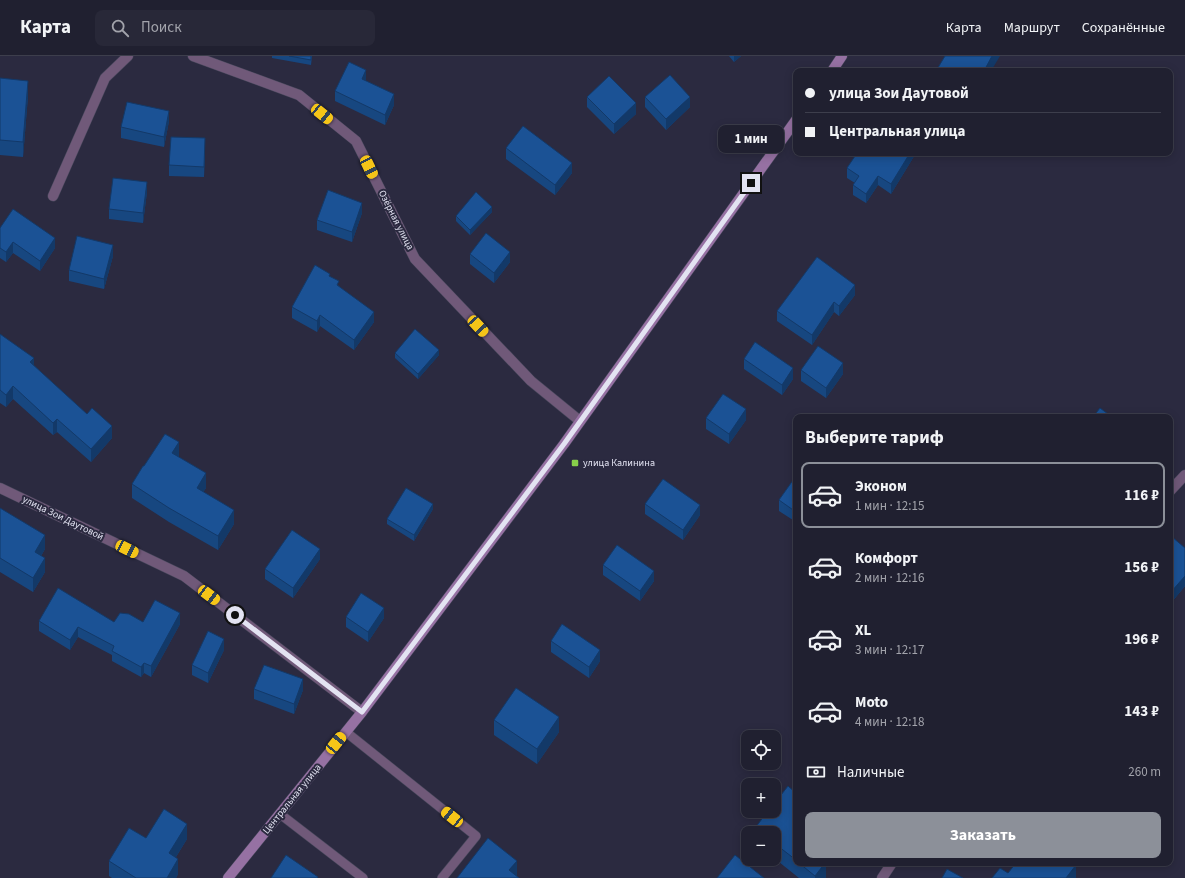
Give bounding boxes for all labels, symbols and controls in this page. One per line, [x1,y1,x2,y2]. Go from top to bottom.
search box [95,10,375,46]
text: Карта [20,14,71,41]
icon: search [109,17,131,39]
text: Поиск [141,17,182,38]
text: Карта [946,18,982,38]
text: Маршрут [1004,18,1060,38]
text: Сохранённые [1082,18,1165,38]
text: улица Зои Даутовой [829,83,969,104]
car [309,102,335,126]
text: Центральная улица [829,121,966,142]
callout: 1 мин [718,125,784,153]
text: 1 мин [734,130,768,148]
car [358,154,380,180]
route end [742,174,760,192]
street label: Озёрная улица [375,188,417,252]
car [465,313,491,339]
text: Выберите тариф [805,425,944,450]
place label: улица Калинина [583,456,655,470]
marker: улица Калинина [570,458,580,468]
text: Эконом [855,476,907,497]
icon: car [807,477,843,513]
text: 116 ₽ [1124,485,1159,506]
street label: улица Зои Даутовой [20,492,106,544]
text: 1 мин · 12:15 [855,497,924,515]
car [114,538,140,560]
text: Комфорт [855,548,918,569]
icon: car [807,549,843,585]
text: 156 ₽ [1124,557,1159,578]
text: 2 мин · 12:16 [855,569,924,587]
car [196,583,222,607]
route start [226,606,244,624]
text: XL [855,620,871,641]
icon: car [807,621,843,657]
text: 196 ₽ [1124,629,1159,650]
text: 3 мин · 12:17 [855,641,924,659]
text: Moto [855,692,888,713]
icon: car [807,693,843,729]
text: 143 ₽ [1124,701,1159,722]
text: 4 мин · 12:18 [855,713,924,731]
car [324,730,348,756]
map controls [741,730,781,866]
button: locate [741,730,781,770]
street label: Центральная улица [259,761,325,837]
icon: cash [805,761,827,783]
text: Наличные [837,762,904,783]
text: 260 m [1128,763,1161,781]
button: + [741,778,781,818]
car [439,805,465,829]
button: Заказать [805,812,1161,858]
button: − [741,826,781,866]

